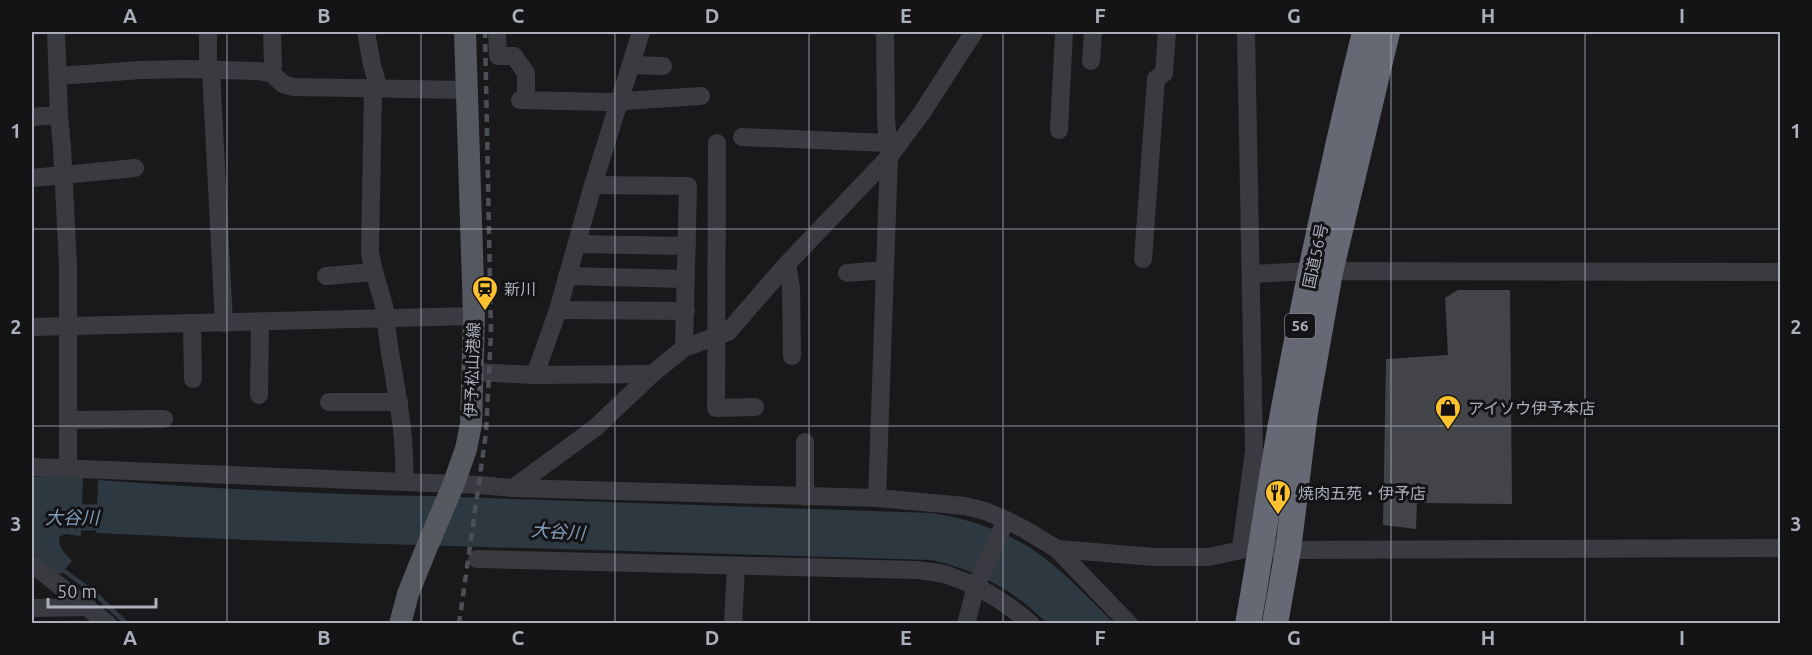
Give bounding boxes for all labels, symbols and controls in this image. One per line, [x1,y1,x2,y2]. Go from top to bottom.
text: A [123,4,137,27]
text: B [317,4,331,27]
text: C [512,4,525,27]
text: D [705,4,719,27]
text: E [900,4,912,27]
text: F [1094,4,1106,27]
text: G [1287,4,1301,27]
text: H [1481,4,1495,27]
text: I [1679,4,1685,27]
text: 1 [10,119,22,142]
text: 1 [1790,119,1802,142]
street label: 国道56号 [1299,222,1331,290]
station icon: 新川 [470,274,500,312]
place label: 新川 [504,280,536,298]
road number: 56 [1285,314,1315,338]
text: 2 [10,315,22,338]
text: 2 [1790,315,1802,338]
street label: 伊予松山港線 [461,322,483,418]
shop icon: アイソウ伊予本店 [1433,393,1463,431]
place label: アイソウ伊予本店 [1468,399,1595,417]
restaurant icon: 焼肉五苑・伊予店 [1263,478,1293,516]
place label: 焼肉五苑・伊予店 [1298,484,1426,502]
water label: 大谷川 [45,507,101,527]
text: 3 [10,512,22,535]
text: 3 [1790,512,1802,535]
water label: 大谷川 [530,519,588,543]
scale bar [48,571,156,609]
text: 50 m [57,581,97,601]
text: A [123,626,137,649]
text: B [317,626,331,649]
text: C [512,626,525,649]
text: D [705,626,719,649]
text: E [900,626,912,649]
text: F [1094,626,1106,649]
text: G [1287,626,1301,649]
text: H [1481,626,1495,649]
text: I [1679,626,1685,649]

